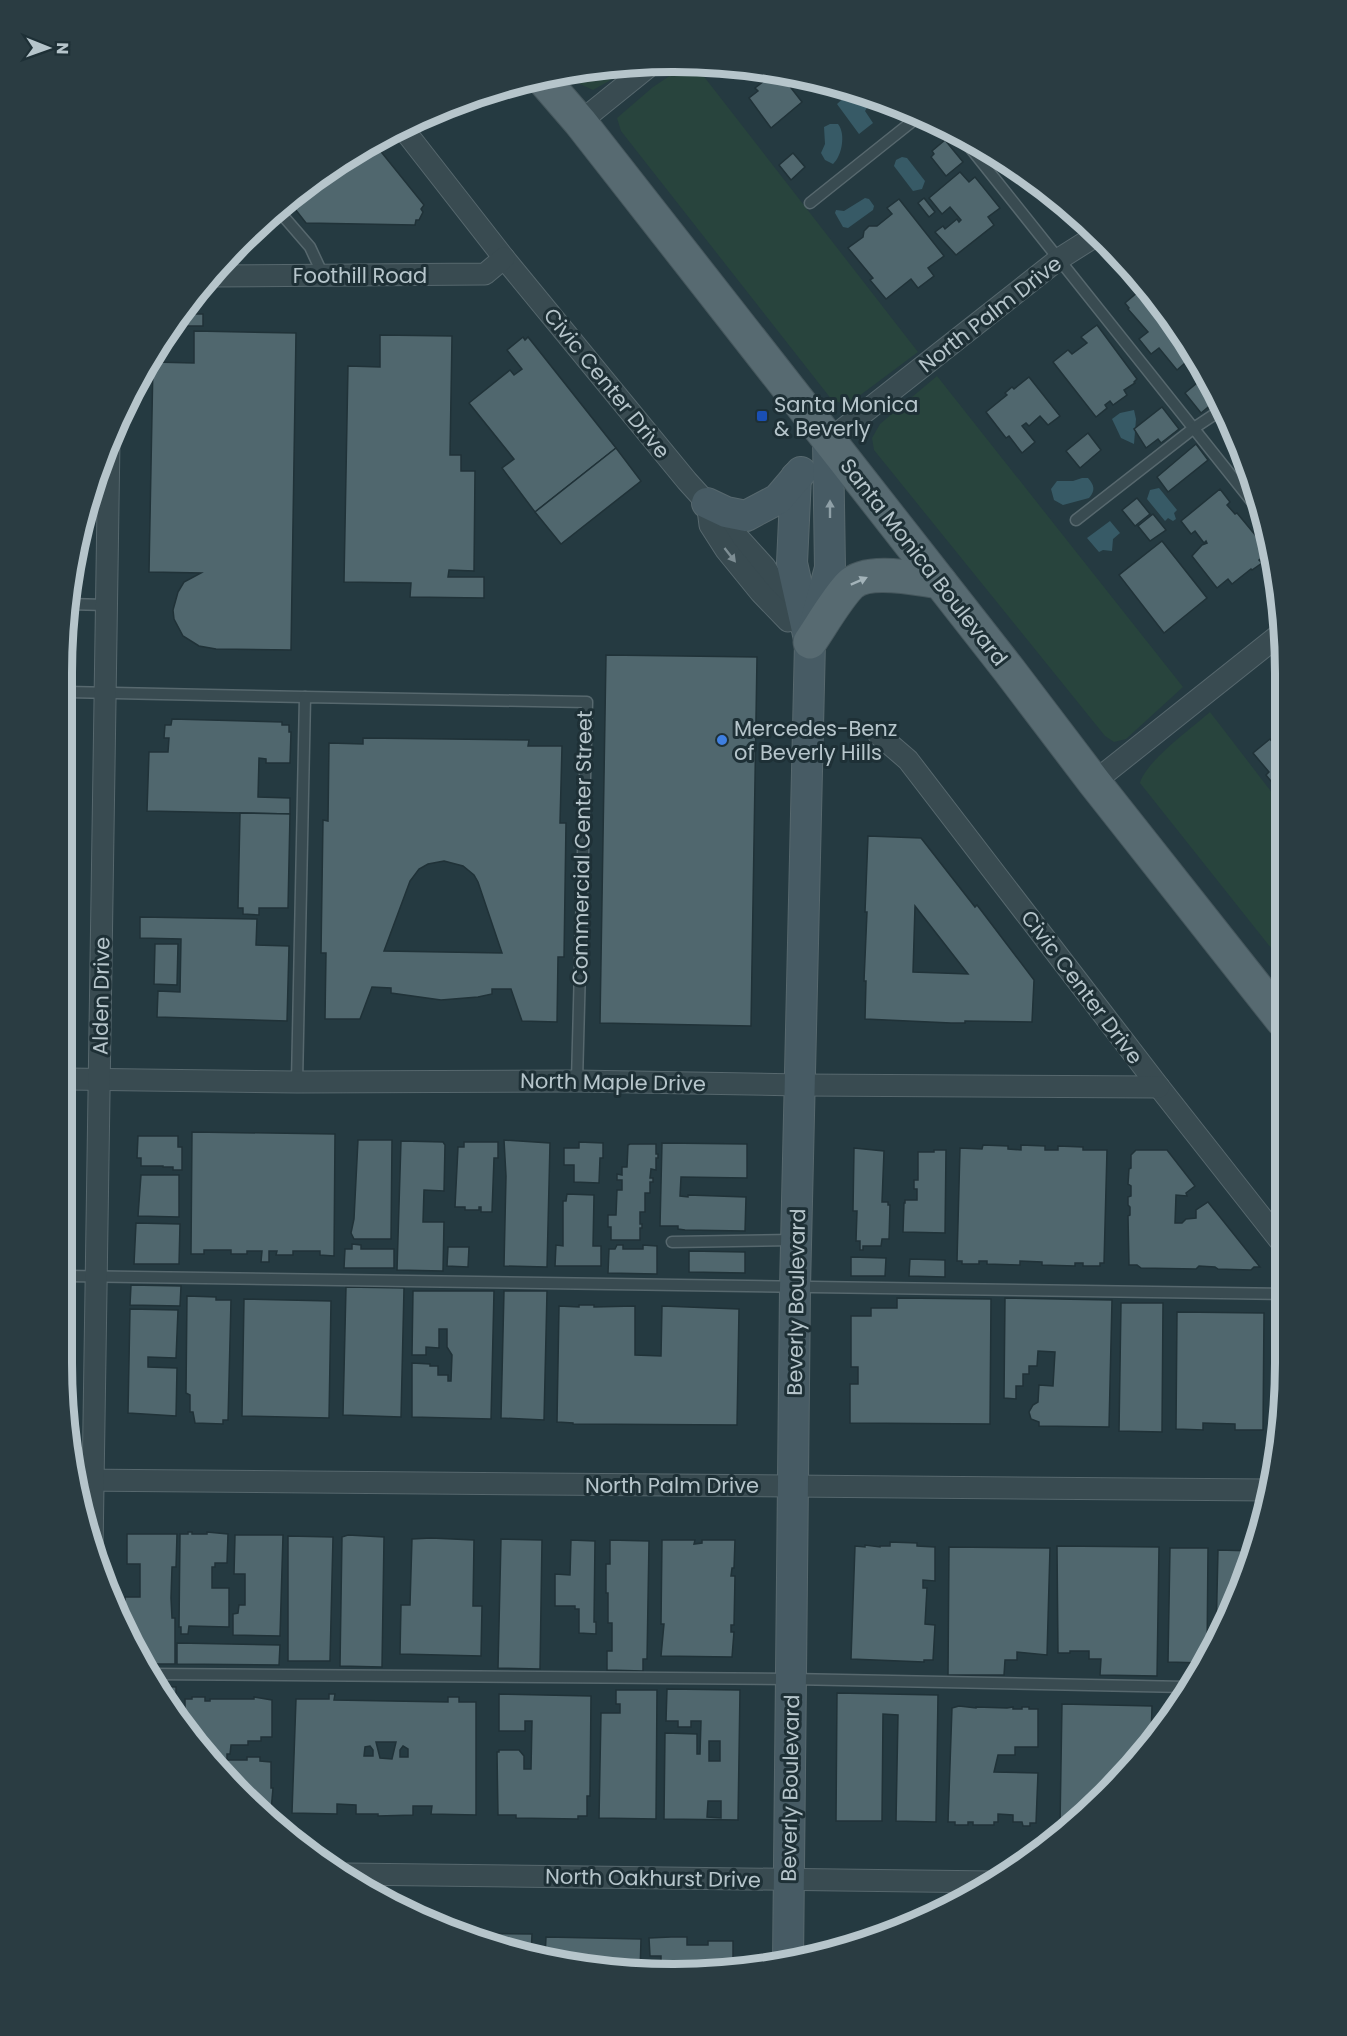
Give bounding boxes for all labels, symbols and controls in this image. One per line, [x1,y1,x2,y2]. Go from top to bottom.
north arrow [18,18,78,78]
text: N [51,42,74,54]
street label: North Palm Drive [912,249,1068,379]
street label: Foothill Road [293,261,427,290]
street label: Civic Center Drive [537,302,677,464]
place label: Santa Monica & Beverly [774,390,918,443]
marker: Santa Monica & Beverly [755,409,769,423]
street label: Santa Monica Boulevard [834,452,1014,672]
one-way arrow [825,500,835,519]
one-way arrow [724,547,736,562]
one-way arrow [850,576,868,586]
street label: Commercial Center Street [565,710,599,986]
place label: Mercedes-Benz of Beverly Hills [734,714,897,767]
marker: Mercedes-Benz of Beverly Hills [715,733,729,747]
street label: Civic Center Drive [1014,904,1150,1070]
street label: Alden Drive [85,937,117,1055]
street label: North Maple Drive [520,1066,706,1098]
street label: Beverly Boulevard [780,1208,812,1396]
street label: North Palm Drive [585,1471,759,1500]
street label: Beverly Boulevard [774,1694,806,1882]
street label: North Oakhurst Drive [545,1862,761,1894]

